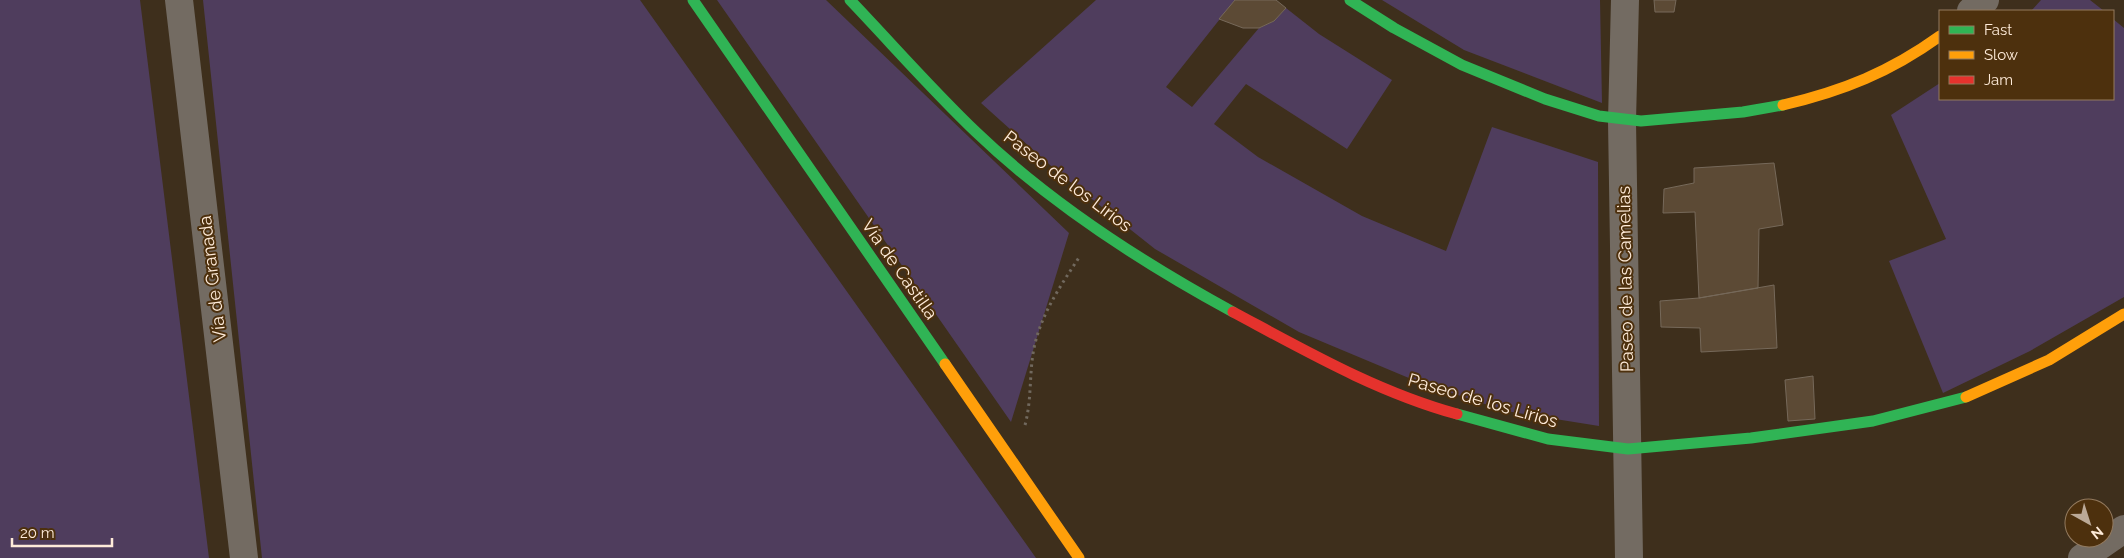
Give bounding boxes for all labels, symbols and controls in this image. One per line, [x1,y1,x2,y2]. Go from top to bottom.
legend [1939,10,2114,100]
text: Fast [1984,21,2012,39]
text: Slow [1984,46,2018,64]
text: Jam [1984,71,2013,89]
street label: Paseo de los Lirios [1000,126,1136,236]
street label: Paseo de las Camelias [1613,185,1637,372]
street label: Vía de Granada [194,215,230,343]
street label: Vía de Castilla [858,215,942,323]
street label: Paseo de los Lirios [1406,369,1561,432]
north arrow [2064,498,2114,548]
scale bar [12,516,112,548]
text: 20 m [20,524,55,542]
text: N [2088,524,2106,543]

